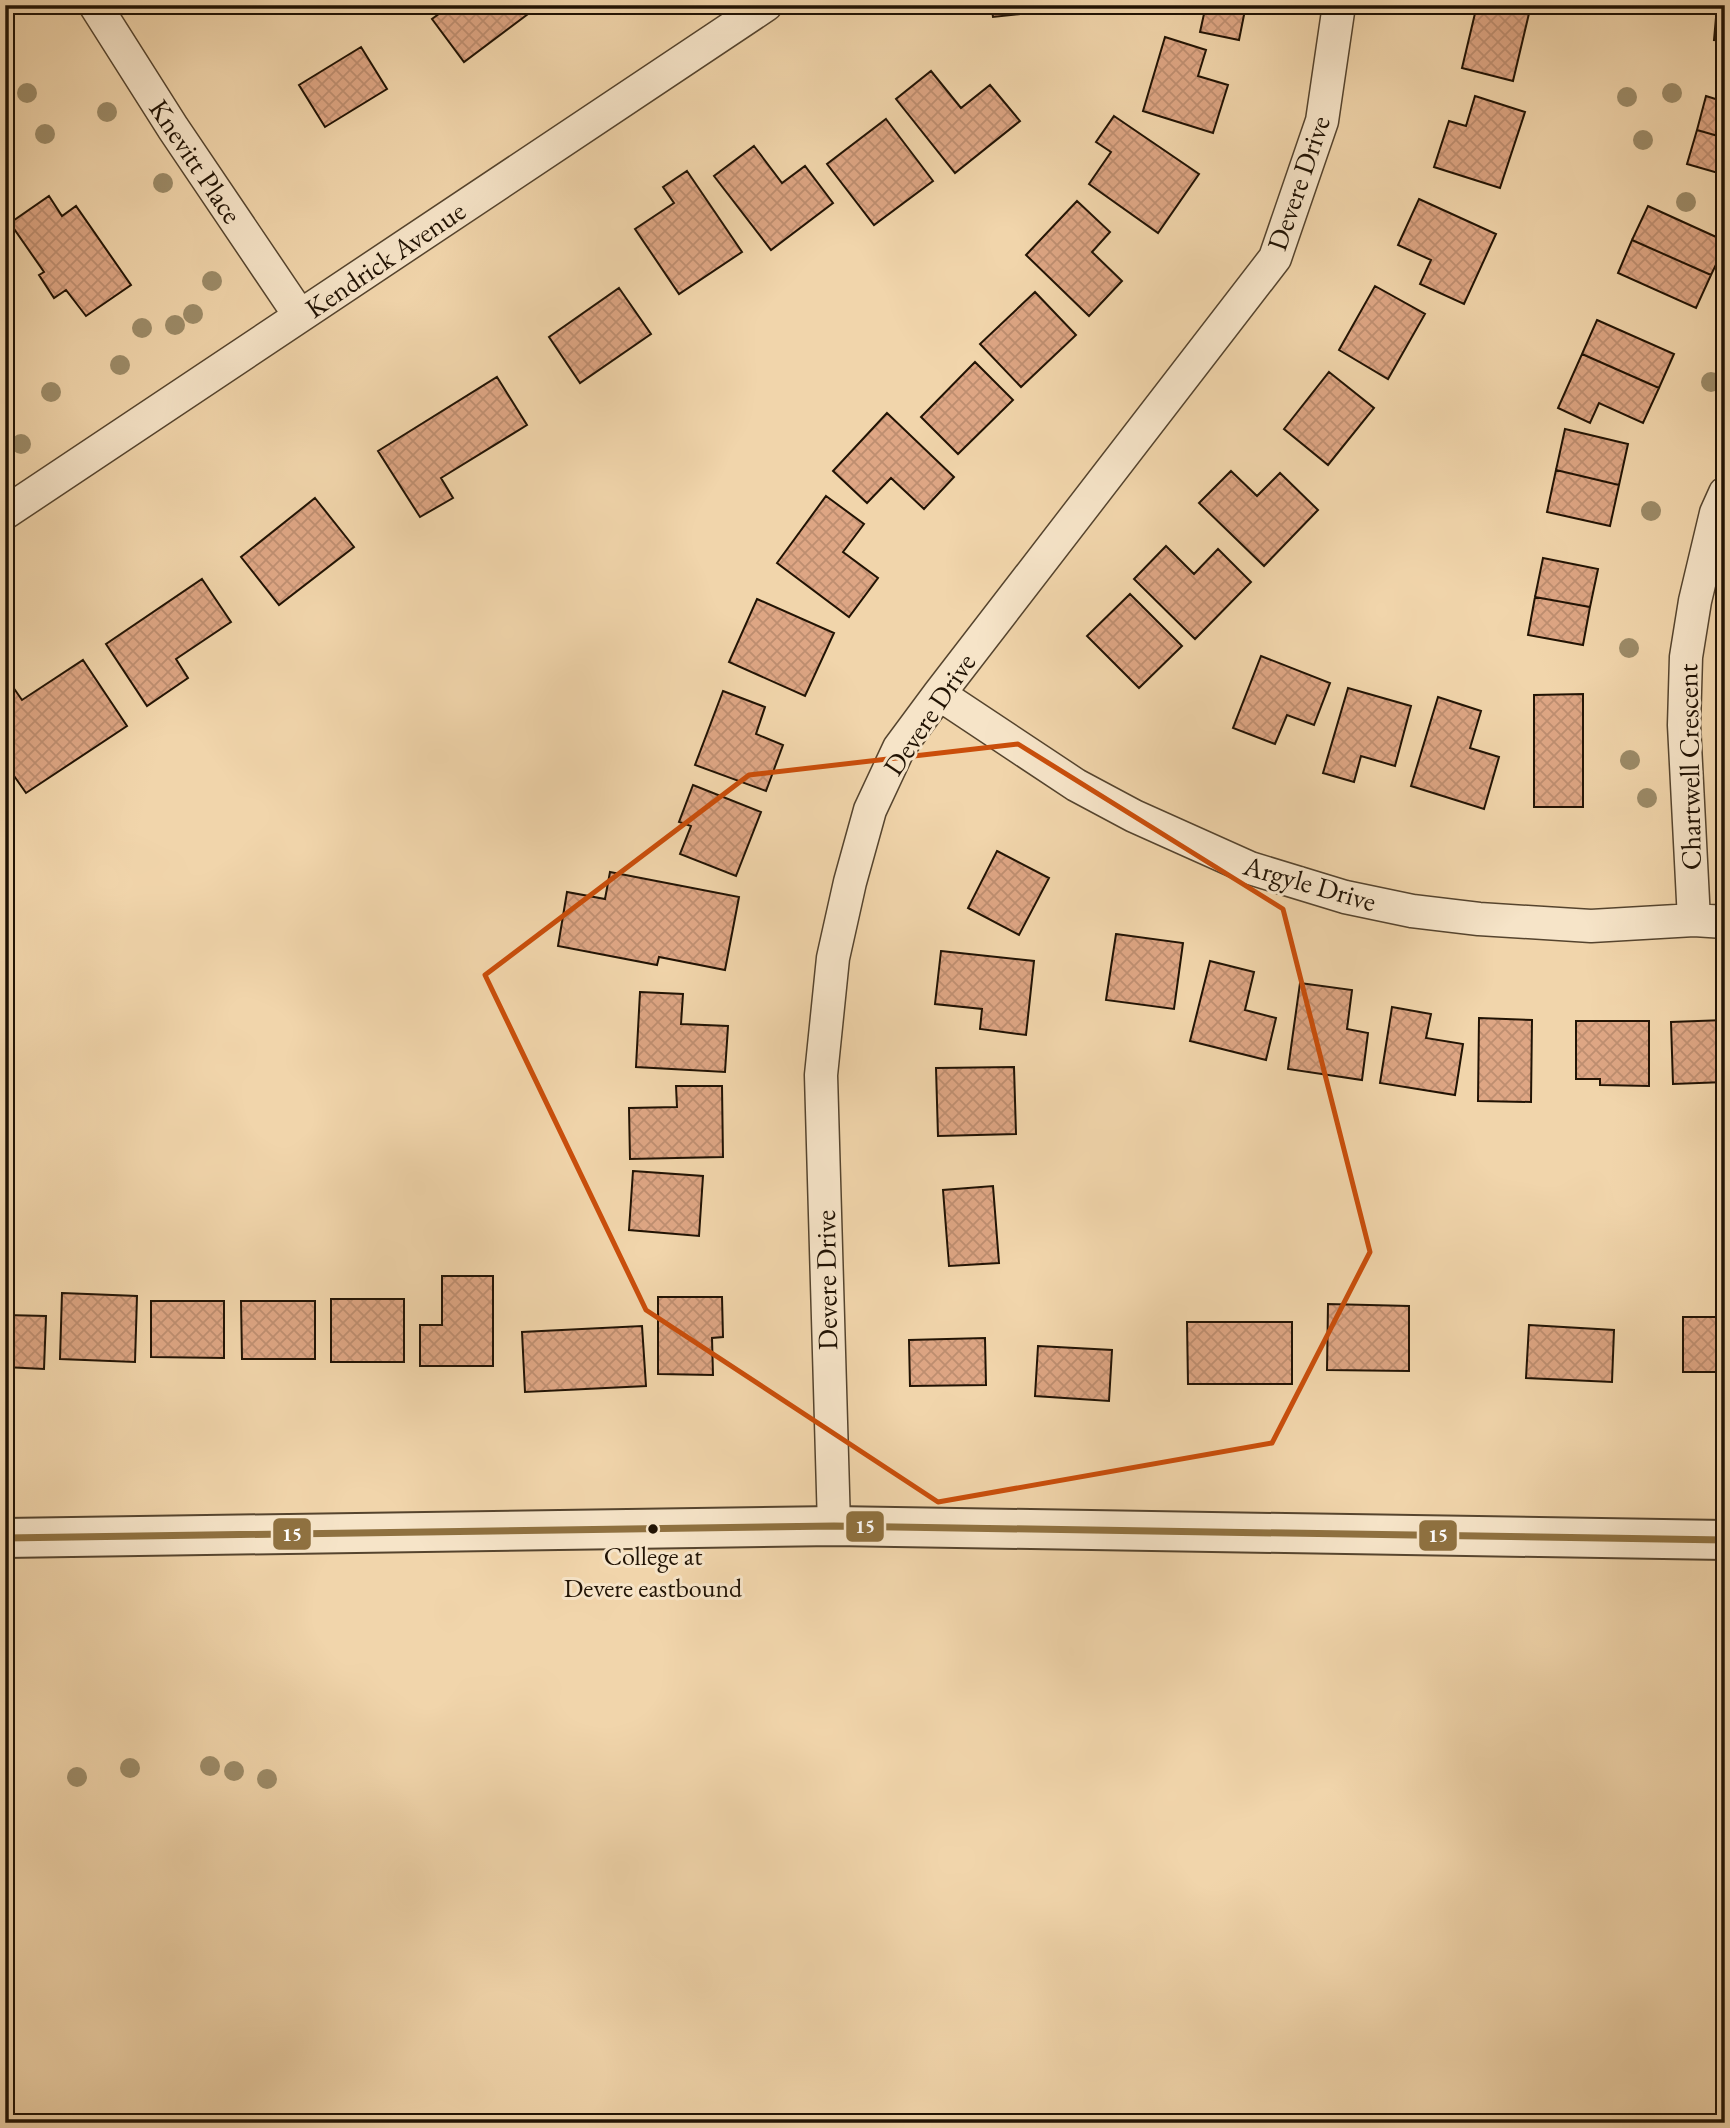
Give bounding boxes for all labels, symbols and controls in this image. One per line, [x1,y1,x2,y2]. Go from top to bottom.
street label: Knevitt Place [141,92,251,230]
street label: Devere Drive [1258,111,1338,255]
street label: Kendrick Avenue [298,192,472,326]
street label: Devere Drive [875,646,983,782]
street label: Chartwell Crescent [1669,663,1709,871]
street label: Argyle Drive [1239,847,1381,919]
street label: Devere Drive [807,1210,845,1350]
line badge: 15 [845,1510,885,1543]
text: 15 [855,1514,875,1539]
line badge: 15 [272,1517,312,1551]
line badge: 15 [1418,1519,1458,1552]
text: 15 [282,1522,302,1547]
marker: College at Devere eastbound [646,1522,660,1536]
text: 15 [1428,1523,1448,1548]
place label: College at Devere eastbound [564,1539,743,1605]

